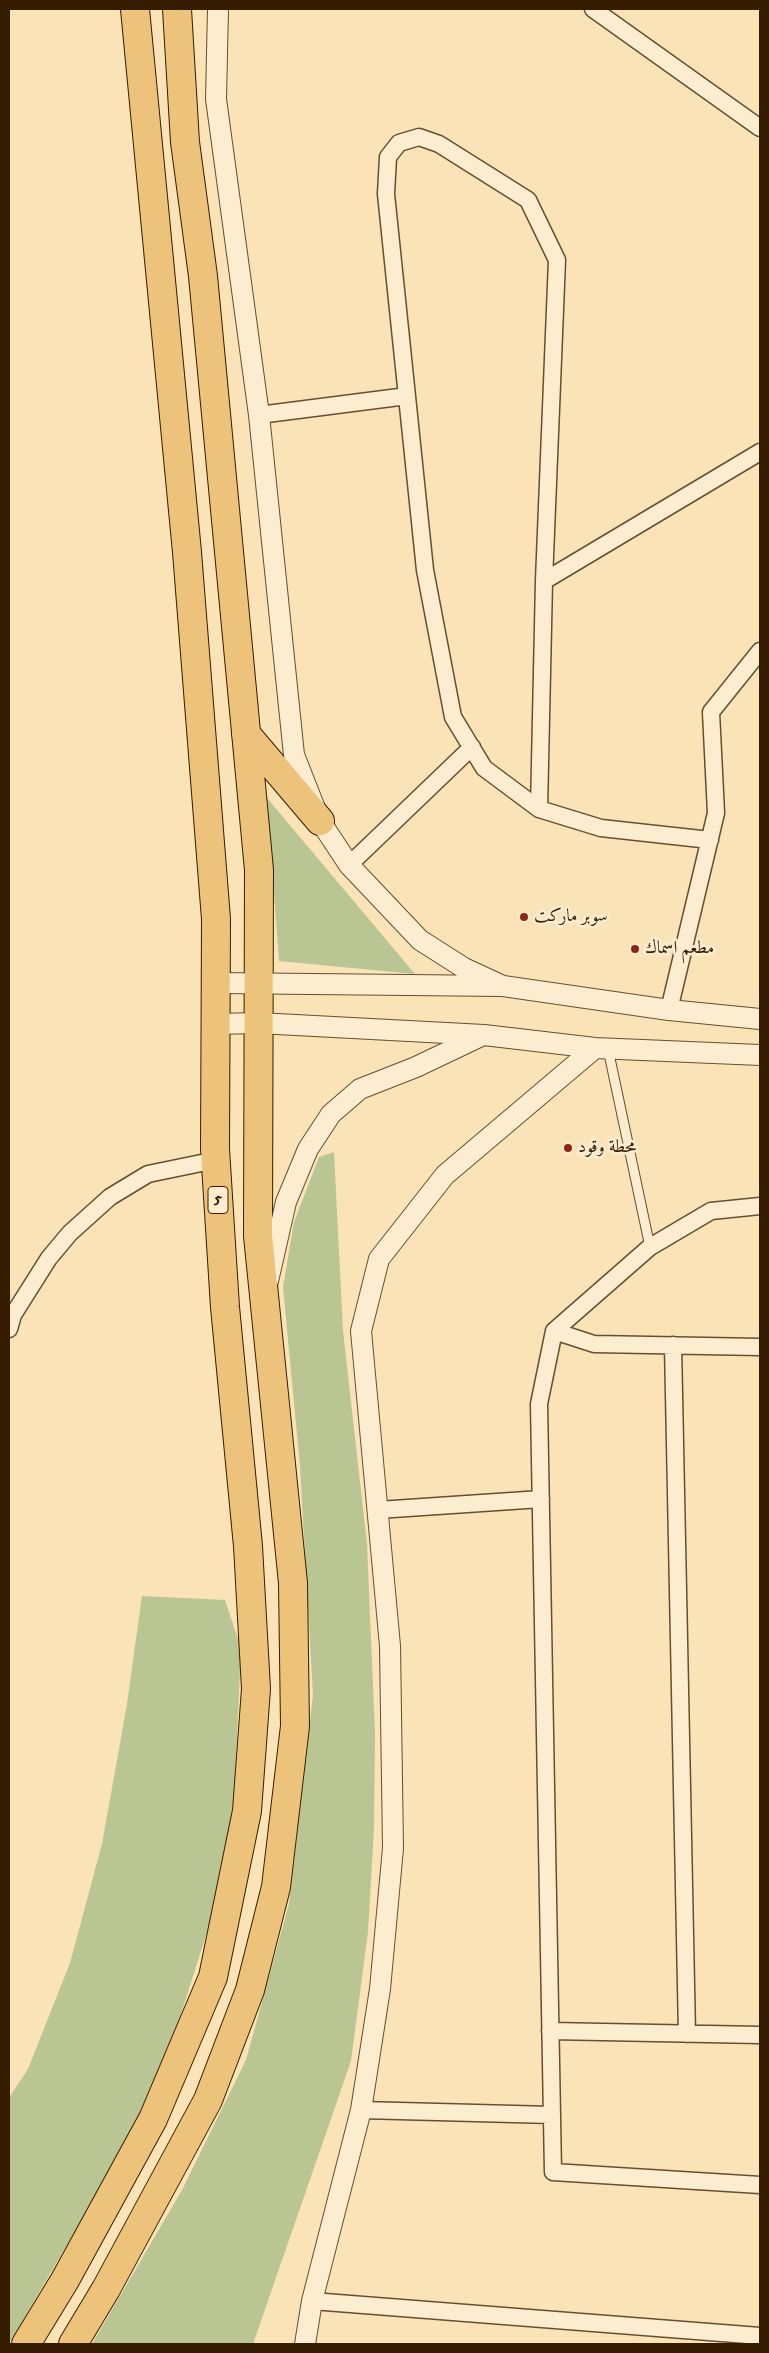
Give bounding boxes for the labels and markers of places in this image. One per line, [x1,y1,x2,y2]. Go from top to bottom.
place label: سوبر ماركت [534,906,608,928]
marker: سوبر ماركت [518,911,530,923]
place label: مطعم اسماك [645,938,714,960]
marker: مطعم اسماك [629,943,641,955]
place label: محطة وقود [578,1137,636,1159]
marker: محطة وقود [562,1142,574,1154]

